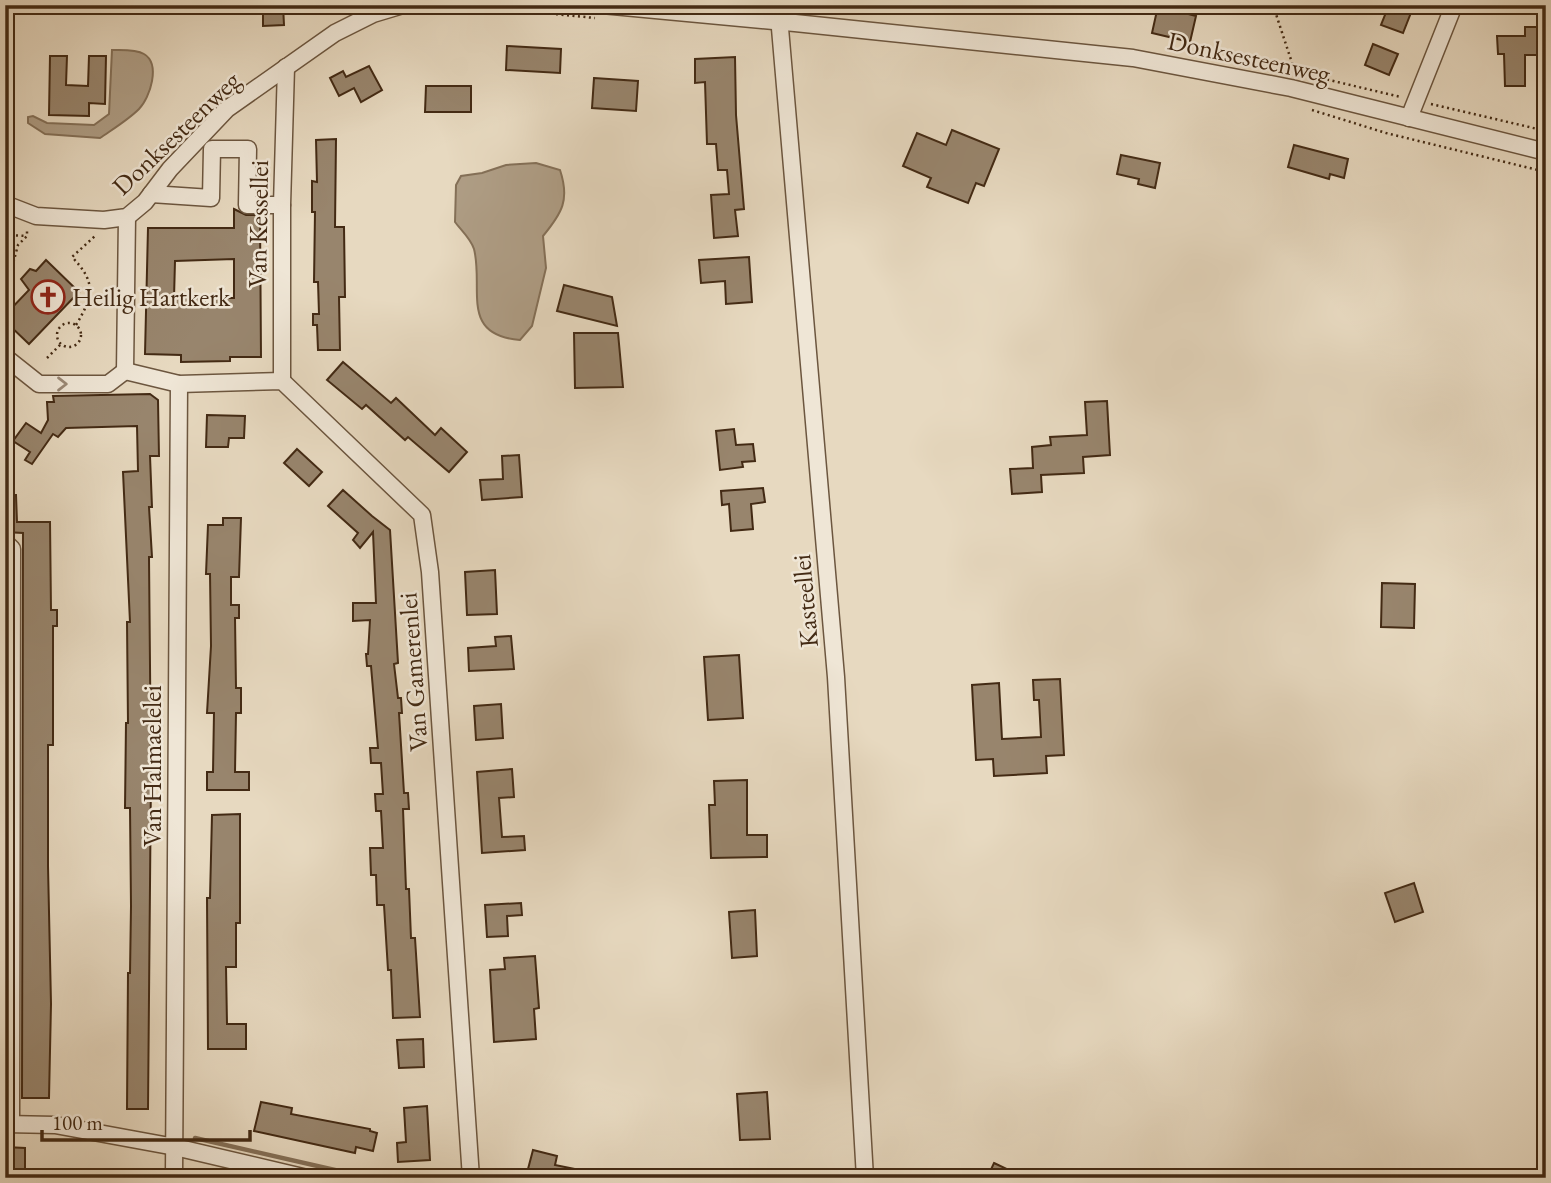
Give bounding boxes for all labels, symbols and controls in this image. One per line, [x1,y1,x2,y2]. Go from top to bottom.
street label: Donksesteenweg [1165,23,1334,91]
street label: Donksesteenweg [105,63,248,203]
street label: Van Kessellei [240,160,276,288]
church icon: Heilig Hartkerk [29,278,67,316]
place label: Heilig Hartkerk [72,280,231,314]
one-way arrow [58,376,68,392]
street label: Kasteellei [784,553,826,649]
street label: Van Gamerenlei [390,591,436,753]
street label: Van Halmaelelei [135,685,169,847]
scale bar [42,1099,250,1143]
text: 100 m [52,1109,103,1136]

